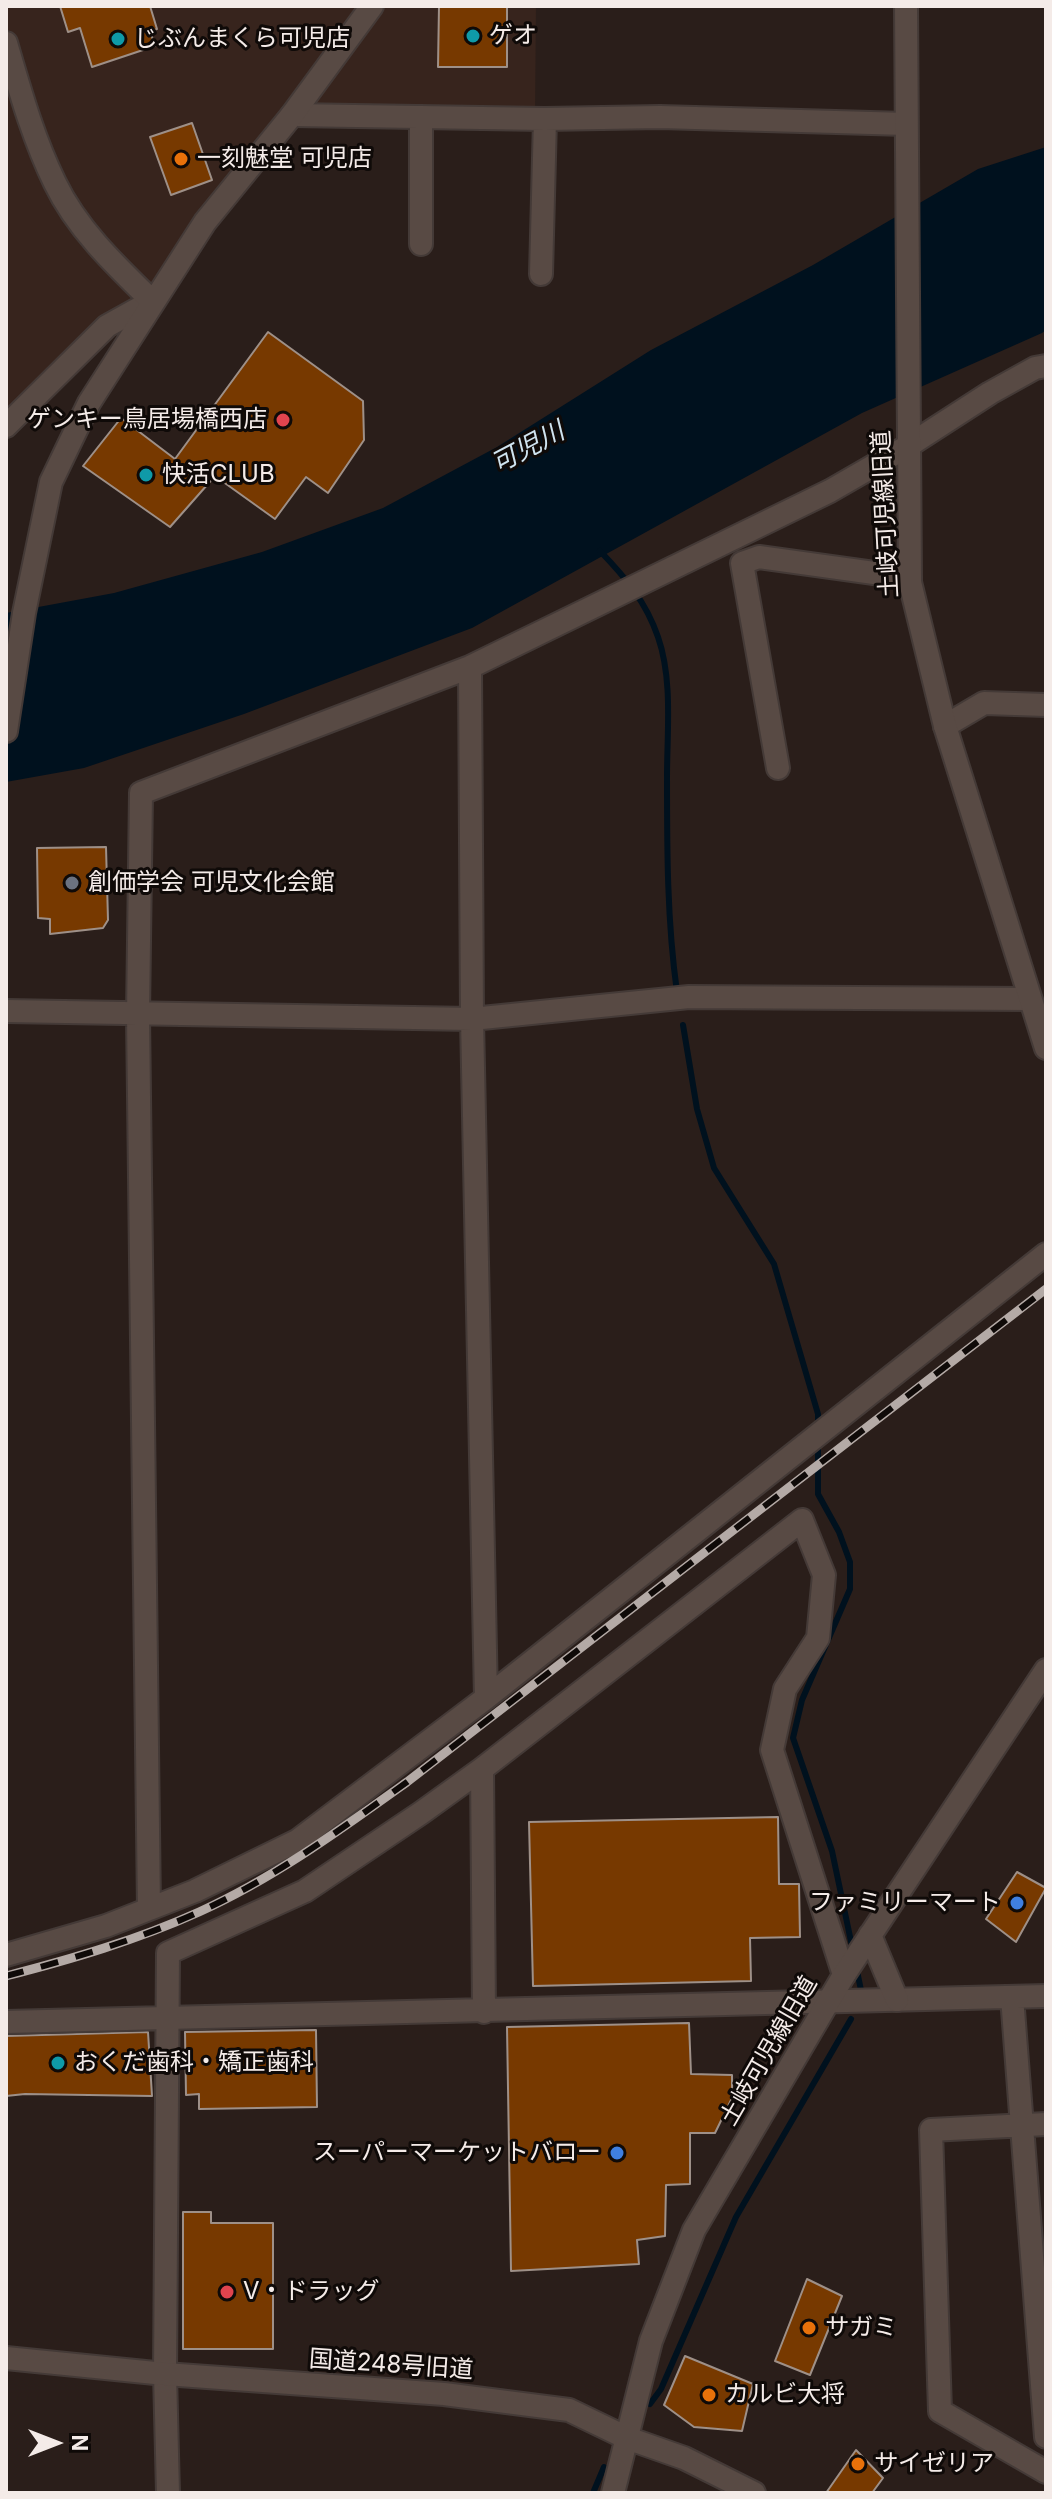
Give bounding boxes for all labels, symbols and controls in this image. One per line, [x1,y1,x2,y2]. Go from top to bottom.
place label: ゲオ [489,22,537,50]
place label: じぶんまくら可児店 [134,25,350,53]
marker: ゲオ [464,27,482,45]
marker: じぶんまくら可児店 [109,30,127,48]
place label: 一刻魅堂 可児店 [197,145,372,173]
marker: 一刻魅堂 可児店 [172,150,190,168]
place label: ゲンキー鳥居場橋西店 [27,406,267,434]
marker: ゲンキー鳥居場橋西店 [274,411,292,429]
water label: 可児川 [486,416,570,480]
street label: 土岐可児線旧道 [867,429,905,599]
place label: 快活CLUB [162,461,275,489]
marker: 快活CLUB [137,466,155,484]
place label: 創価学会 可児文化会館 [88,869,335,897]
marker: 創価学会 可児文化会館 [63,874,81,892]
place label: ファミリーマート [809,1889,1001,1917]
marker: ファミリーマート [1008,1894,1026,1912]
street label: 土岐可児線旧道 [715,1971,823,2131]
place label: おくだ歯科・矯正歯科 [74,2049,314,2077]
marker: おくだ歯科・矯正歯科 [49,2054,67,2072]
place label: スーパーマーケットバロー [313,2139,601,2167]
marker: スーパーマーケットバロー [608,2144,626,2162]
place label: V・ドラッグ [243,2278,380,2306]
marker: V・ドラッグ [218,2283,236,2301]
place label: サガミ [825,2314,897,2342]
marker: サガミ [800,2319,818,2337]
street label: 国道248号旧道 [308,2345,474,2385]
place label: カルビ大将 [725,2381,845,2409]
marker: カルビ大将 [700,2386,718,2404]
north arrow [16,2403,96,2483]
text: N [67,2435,93,2451]
place label: サイゼリア [874,2450,994,2478]
marker: サイゼリア [849,2455,867,2473]

